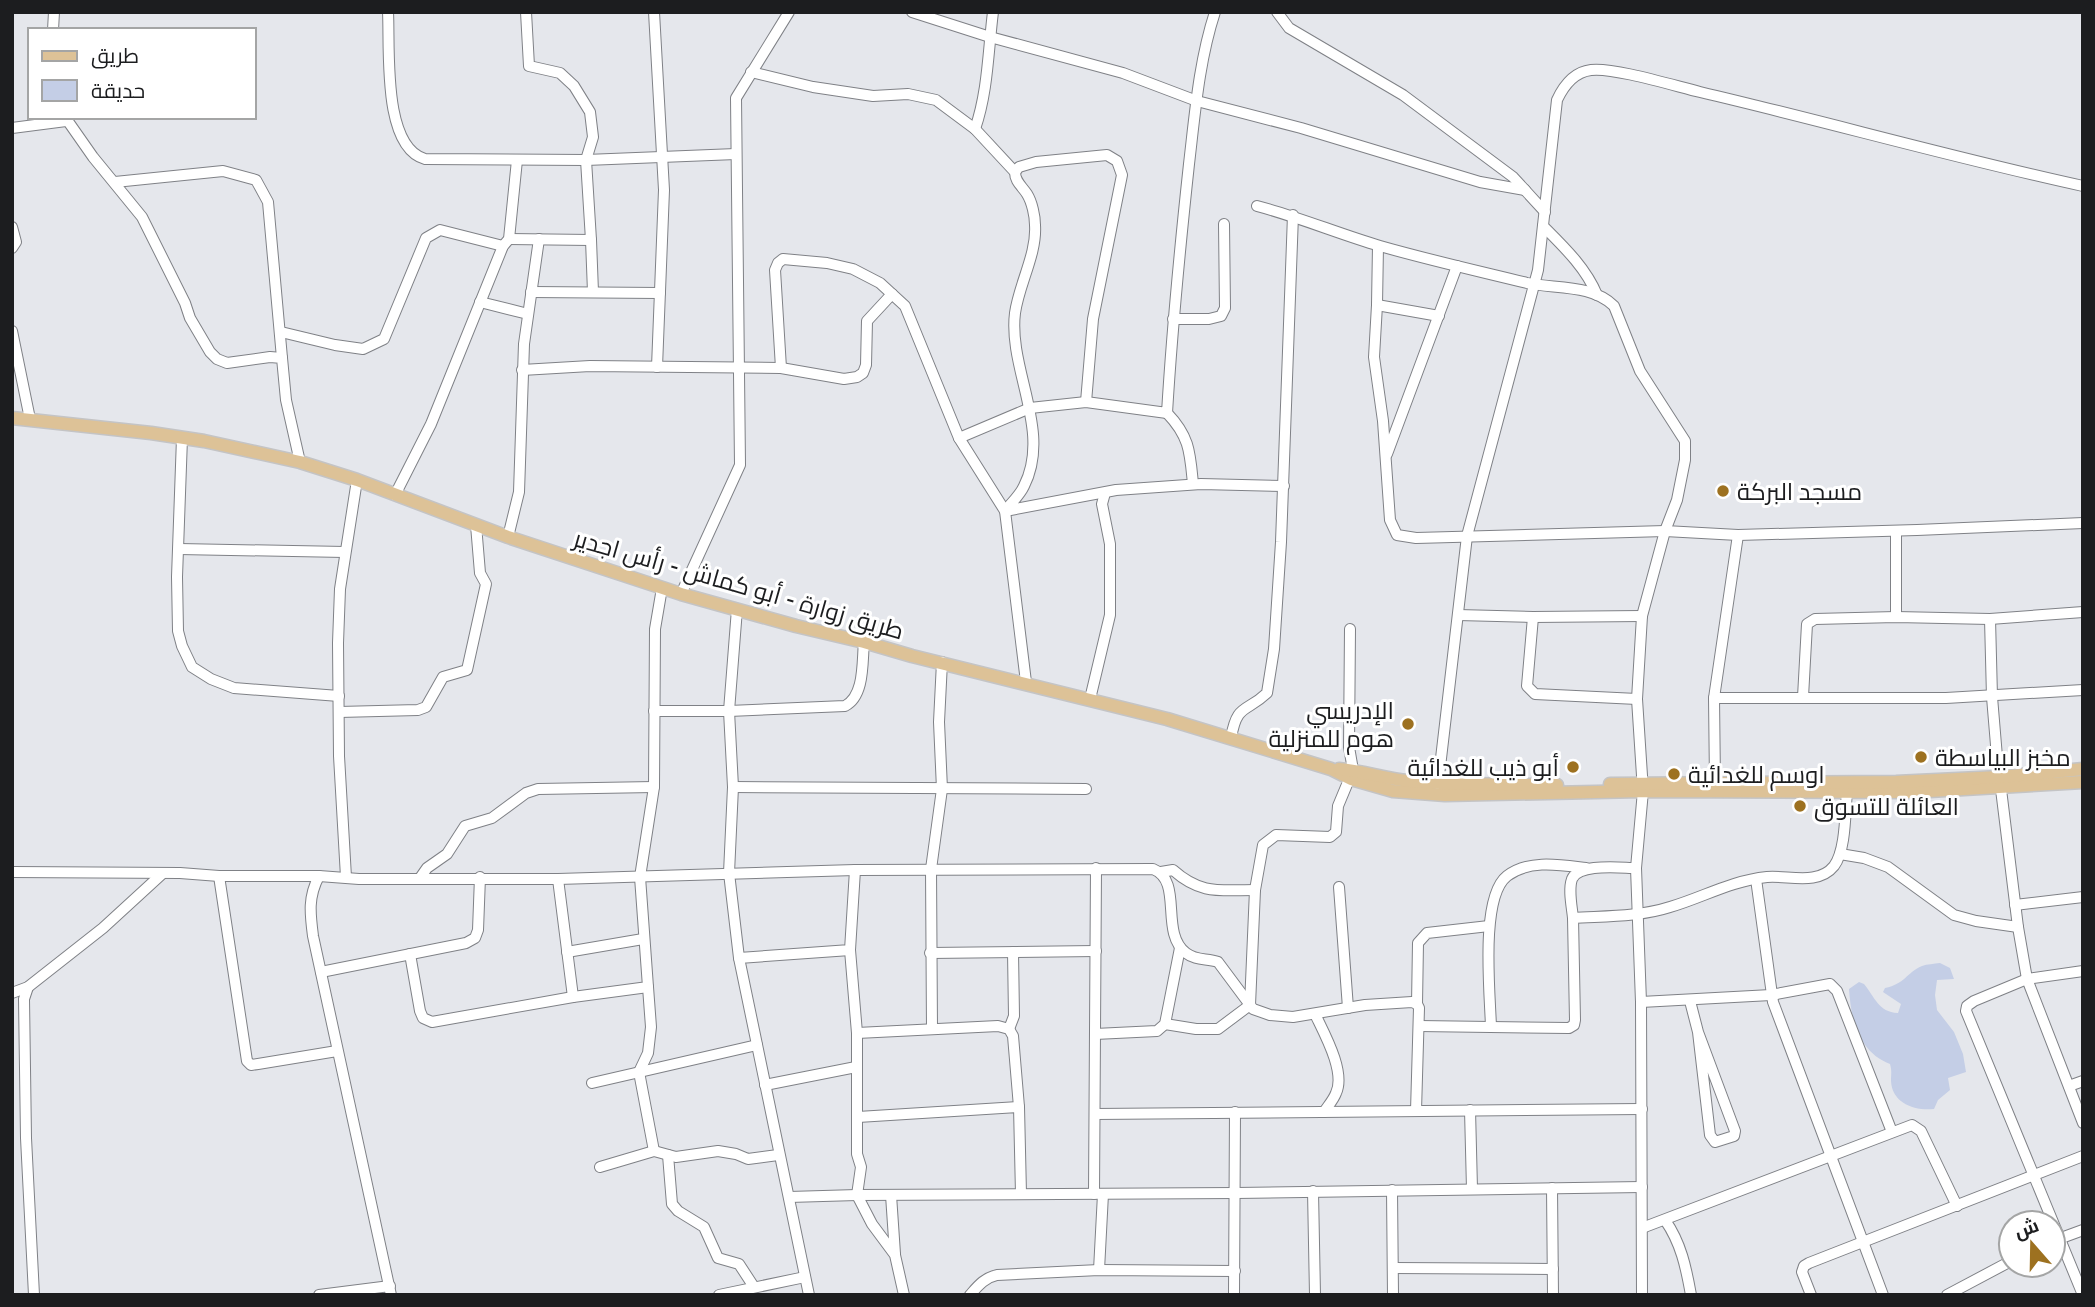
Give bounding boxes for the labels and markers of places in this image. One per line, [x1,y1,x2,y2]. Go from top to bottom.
place label: مسجد البركة [1737,475,1862,507]
marker: مسجد البركة [1715,483,1731,499]
place label: الإدريسي هوم للمنزلية [1268,694,1394,755]
marker: الإدريسي هوم للمنزلية [1400,716,1416,732]
place label: مخبز البياسطة [1935,741,2071,773]
marker: مخبز البياسطة [1913,749,1929,765]
place label: أبو ذيب للغدائية [1407,751,1559,783]
place label: اوسم للغدائية [1688,758,1825,791]
marker: أبو ذيب للغدائية [1565,759,1581,775]
marker: اوسم للغدائية [1666,766,1682,782]
place label: العائلة للتسوق [1814,790,1959,822]
marker: العائلة للتسوق [1792,798,1808,814]

